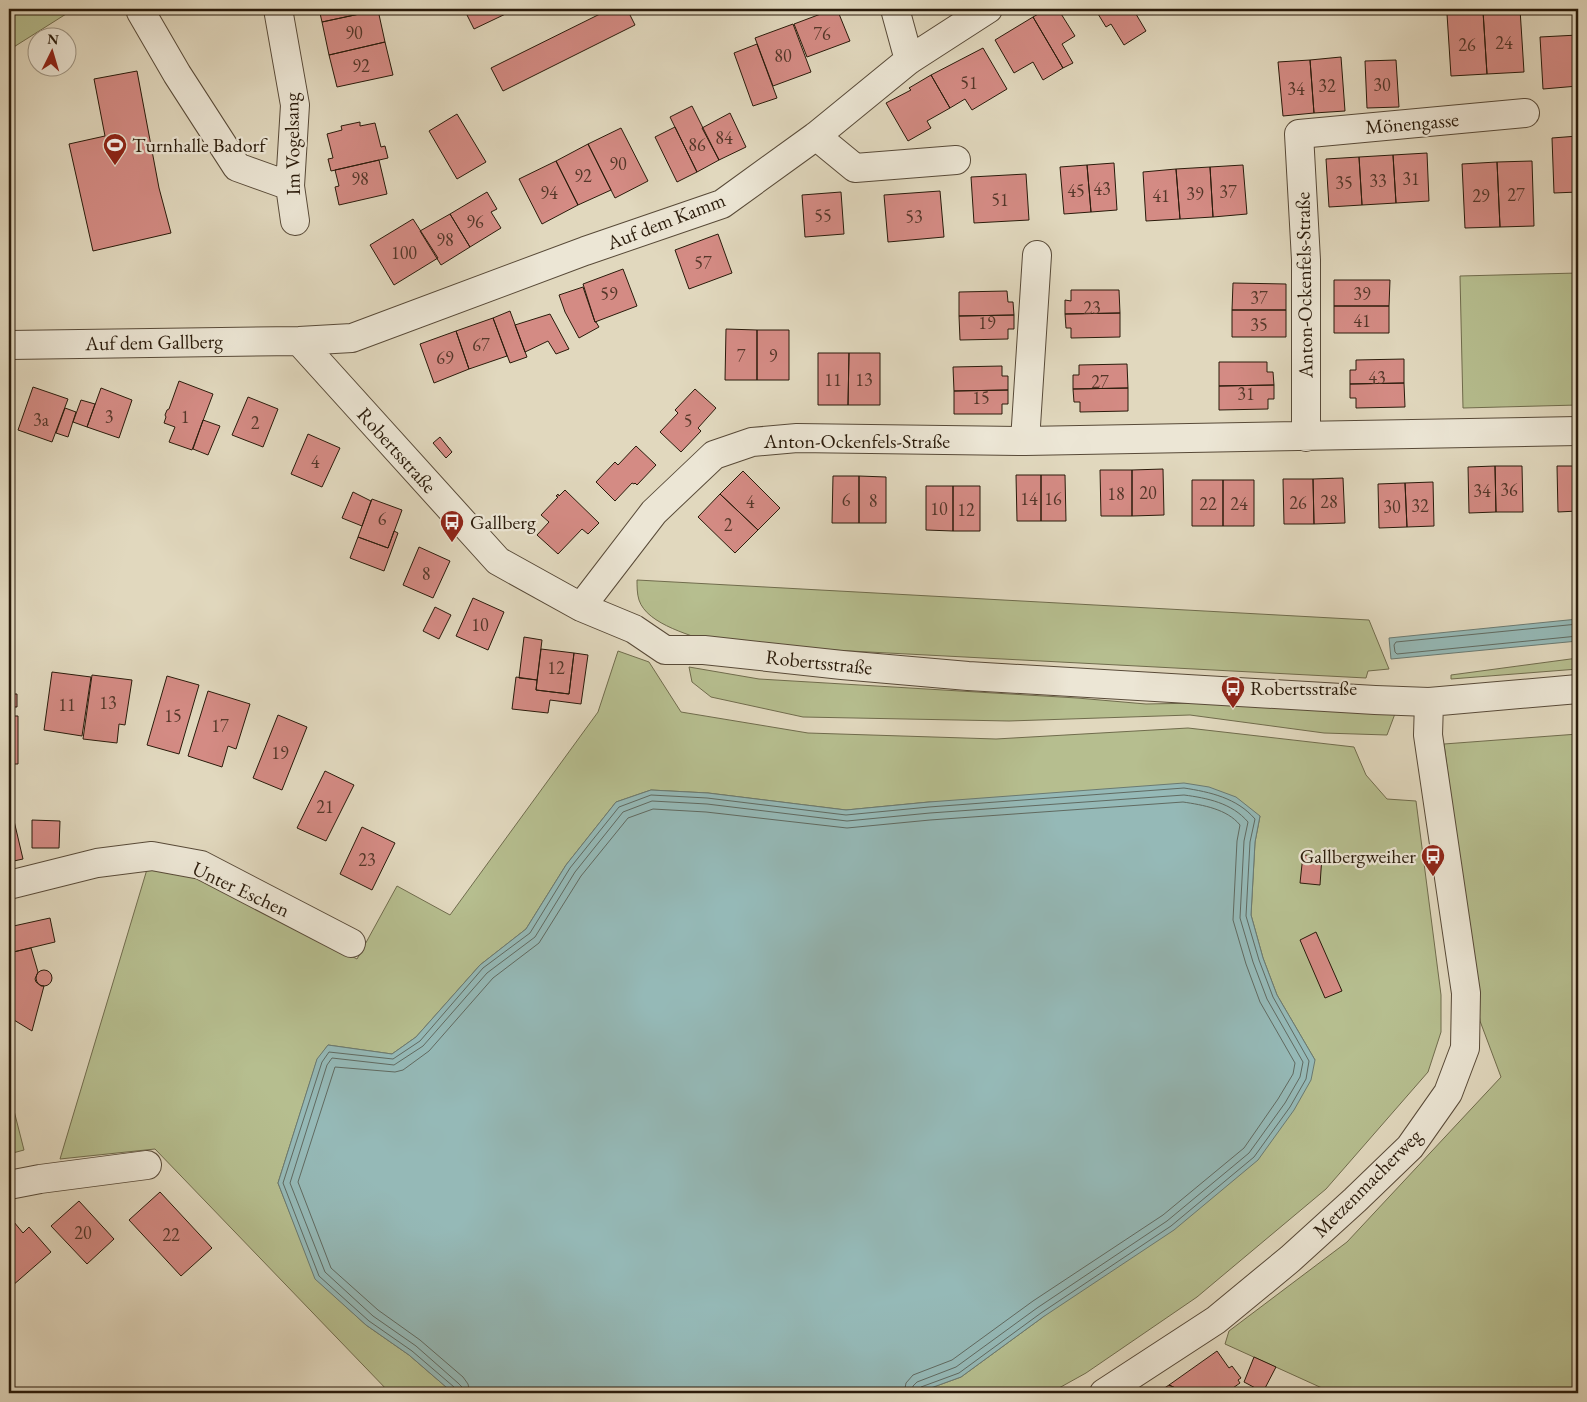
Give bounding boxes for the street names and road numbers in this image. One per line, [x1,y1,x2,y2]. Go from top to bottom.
street label: Im Vogelsang [278,92,306,196]
street label: Mönengasse [1364,106,1460,140]
street label: Auf dem Kamm [602,186,729,256]
street label: Anton-Ockenfels-Straße [1289,191,1319,379]
street label: Auf dem Gallberg [84,328,223,356]
street label: Robertsstraße [352,402,443,499]
street label: Anton-Ockenfels-Straße [763,428,950,454]
street label: Robertsstraße [764,643,874,681]
street label: Unter Eschen [188,855,294,923]
street label: Metzenmacherweg [1307,1123,1427,1243]

